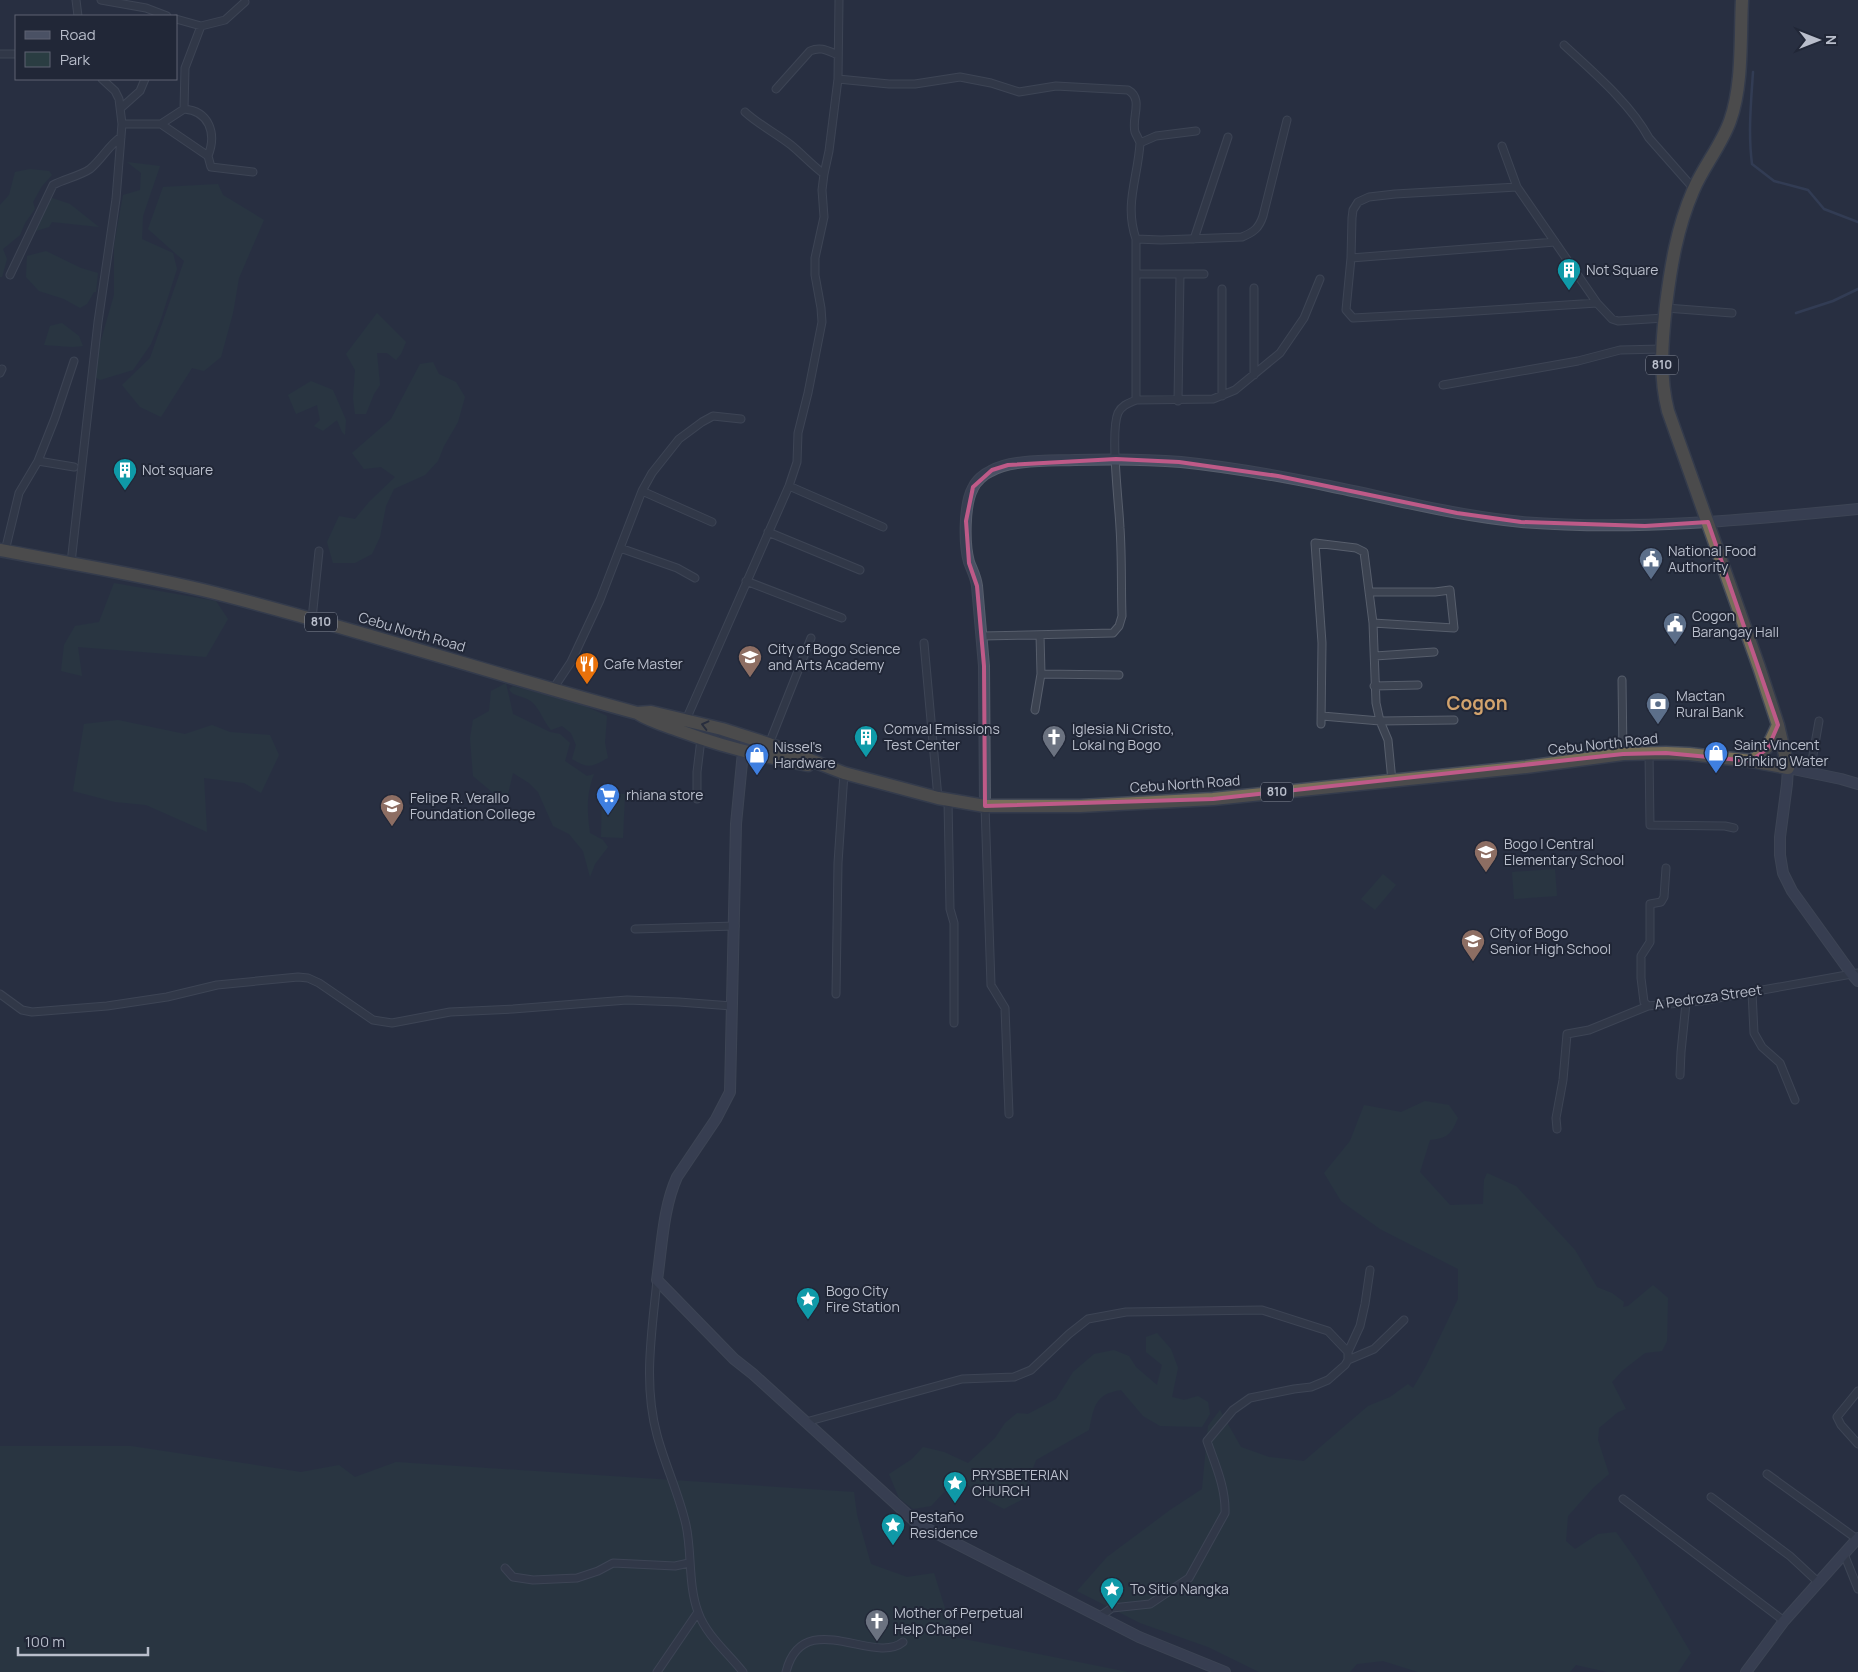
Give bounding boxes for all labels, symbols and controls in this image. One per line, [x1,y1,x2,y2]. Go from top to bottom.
legend [15,15,178,80]
north arrow [1793,15,1843,65]
text: Road [60,24,96,45]
text: N [1822,35,1841,45]
text: Park [60,49,90,70]
building icon: Not Square [1556,257,1582,291]
place label: Not Square [1586,260,1658,279]
road number: 810 [1646,356,1678,374]
building icon: Not square [112,457,138,491]
place label: Not square [142,460,213,479]
place label: National Food Authority [1668,541,1756,576]
public building icon: National Food Authority [1638,546,1664,580]
place label: Cogon Barangay Hall [1692,606,1779,641]
street label: Cebu North Road [356,607,468,656]
public building icon: Cogon Barangay Hall [1662,611,1688,645]
road number: 810 [305,612,337,632]
place label: City of Bogo Science and Arts Academy [768,639,901,674]
school or university icon: City of Bogo Science and Arts Academy [737,644,763,678]
restaurant icon: Cafe Master [574,651,600,685]
place label: Cafe Master [604,654,683,673]
place label: Mactan Rural Bank [1676,686,1744,721]
district label: Cogon [1446,690,1508,716]
bank icon: Mactan Rural Bank [1645,691,1671,725]
place label: Comval Emissions Test Center [884,719,1000,754]
place label: Iglesia Ni Cristo, Lokal ng Bogo [1072,719,1175,754]
one-way arrow [702,720,710,730]
building icon: Comval Emissions Test Center [853,724,879,758]
church icon: Iglesia Ni Cristo, Lokal ng Bogo [1041,724,1067,758]
street label: Cebu North Road [1547,728,1659,759]
place label: Saint Vincent Drinking Water [1734,735,1828,770]
place label: Nissel's Hardware [774,737,836,772]
shop icon: Saint Vincent Drinking Water [1703,740,1729,774]
shop icon: Nissel's Hardware [744,742,770,776]
street label: Cebu North Road [1129,770,1241,797]
supermarket icon: rhiana store [595,782,621,816]
road number: 810 [1261,782,1293,802]
place label: rhiana store [626,785,703,804]
place label: Felipe R. Verallo Foundation College [410,788,536,823]
school or university icon: Felipe R. Verallo Foundation College [379,793,405,827]
place label: Bogo I Central Elementary School [1504,834,1624,869]
school or university icon: Bogo I Central Elementary School [1473,839,1499,873]
place label: City of Bogo Senior High School [1490,923,1611,958]
school or university icon: City of Bogo Senior High School [1460,928,1486,962]
street label: A Pedroza Street [1653,980,1763,1013]
place label: Bogo City Fire Station [826,1281,900,1316]
place icon: Bogo City Fire Station [795,1286,821,1320]
place label: PRYSBETERIAN CHURCH [972,1465,1069,1500]
place icon: PRYSBETERIAN CHURCH [942,1470,968,1504]
place label: Pestaño Residence [910,1507,978,1542]
place icon: Pestaño Residence [880,1512,906,1546]
place icon: To Sitio Nangka [1099,1576,1125,1610]
place label: To Sitio Nangka [1130,1579,1229,1598]
place label: Mother of Perpetual Help Chapel [894,1603,1023,1638]
church icon: Mother of Perpetual Help Chapel [864,1608,890,1642]
scale bar [18,1624,148,1656]
text: 100 m [25,1631,65,1652]

